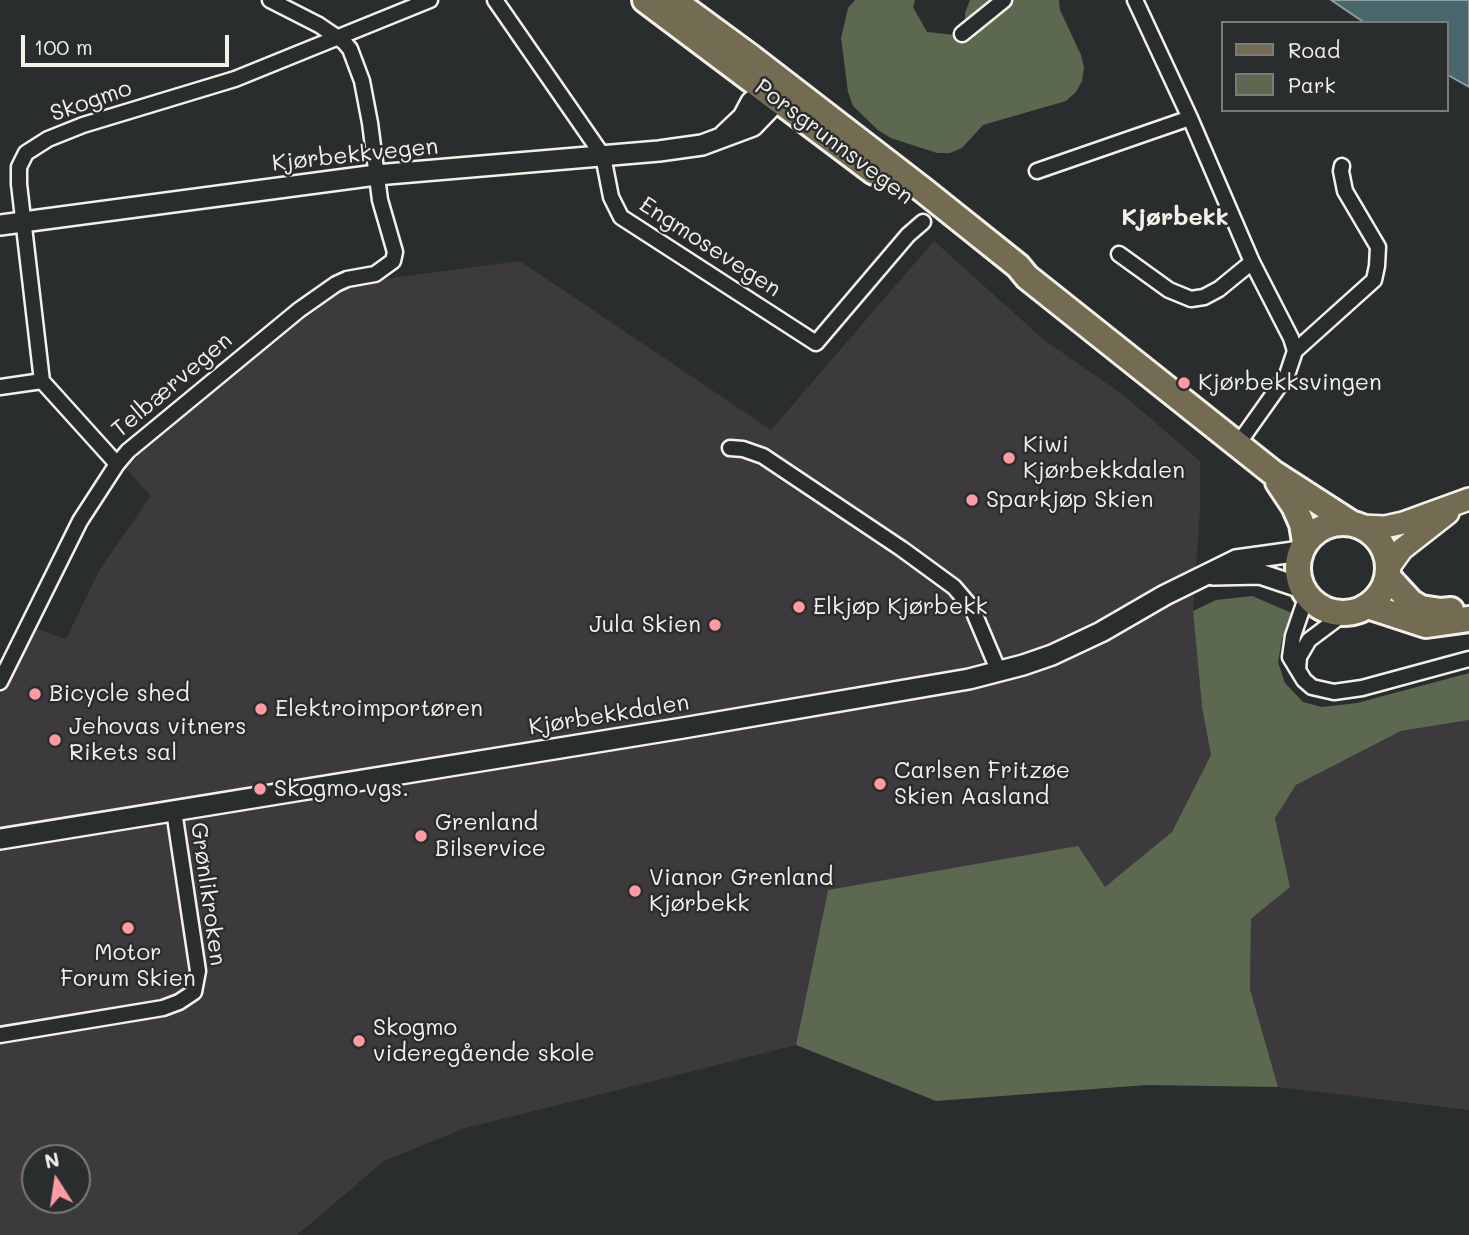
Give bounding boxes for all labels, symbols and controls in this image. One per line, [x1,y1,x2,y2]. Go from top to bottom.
scale bar [24,21,233,65]
legend [1220,21,1448,112]
text: 100 m [34,33,93,60]
text: Road [1288,36,1340,63]
text: Park [1288,71,1336,98]
street label: Porsgrunnsvegen [749,73,919,211]
street label: Skogmo [47,74,135,128]
street label: Kjørbekkvegen [270,133,440,177]
street label: Engmosevegen [634,191,786,303]
district label: Kjørbekk [1121,204,1229,232]
street label: Telbærvegen [106,327,238,443]
place label: Kjørbekksvingen [1198,369,1382,397]
marker: Kjørbekksvingen [1176,375,1192,391]
place label: Kiwi Kjørbekkdalen [1023,431,1185,485]
marker: Kiwi Kjørbekkdalen [1001,450,1017,466]
place label: Sparkjøp Skien [986,486,1153,514]
marker: Sparkjøp Skien [964,492,980,508]
place label: Elkjøp Kjørbekk [813,593,988,621]
marker: Elkjøp Kjørbekk [791,599,807,615]
place label: Jula Skien [589,611,701,639]
marker: Jula Skien [707,617,723,633]
place label: Bicycle shed [49,680,190,708]
marker: Bicycle shed [27,686,43,702]
street label: Kjørbekkdalen [527,689,691,741]
place label: Elektroimportøren [275,695,483,723]
marker: Elektroimportøren [253,701,269,717]
place label: Jehovas vitners Rikets sal [69,713,247,767]
marker: Jehovas vitners Rikets sal [47,732,63,748]
place label: Carlsen Fritzøe Skien Aasland [894,757,1070,811]
place label: Skogmo vgs. [274,775,409,803]
marker: Carlsen Fritzøe Skien Aasland [872,776,888,792]
marker: Skogmo vgs. [252,781,268,797]
place label: Grenland Bilservice [435,809,546,863]
street label: Grønlikroken [184,821,232,967]
marker: Grenland Bilservice [413,828,429,844]
place label: Vianor Grenland Kjørbekk [649,864,833,918]
marker: Vianor Grenland Kjørbekk [627,883,643,899]
marker: Motor Forum Skien [120,920,136,936]
place label: Motor Forum Skien [60,939,196,993]
place label: Skogmo videregående skole [373,1014,595,1068]
marker: Skogmo videregående skole [351,1033,367,1049]
north arrow [21,1144,91,1214]
text: N [42,1146,62,1174]

